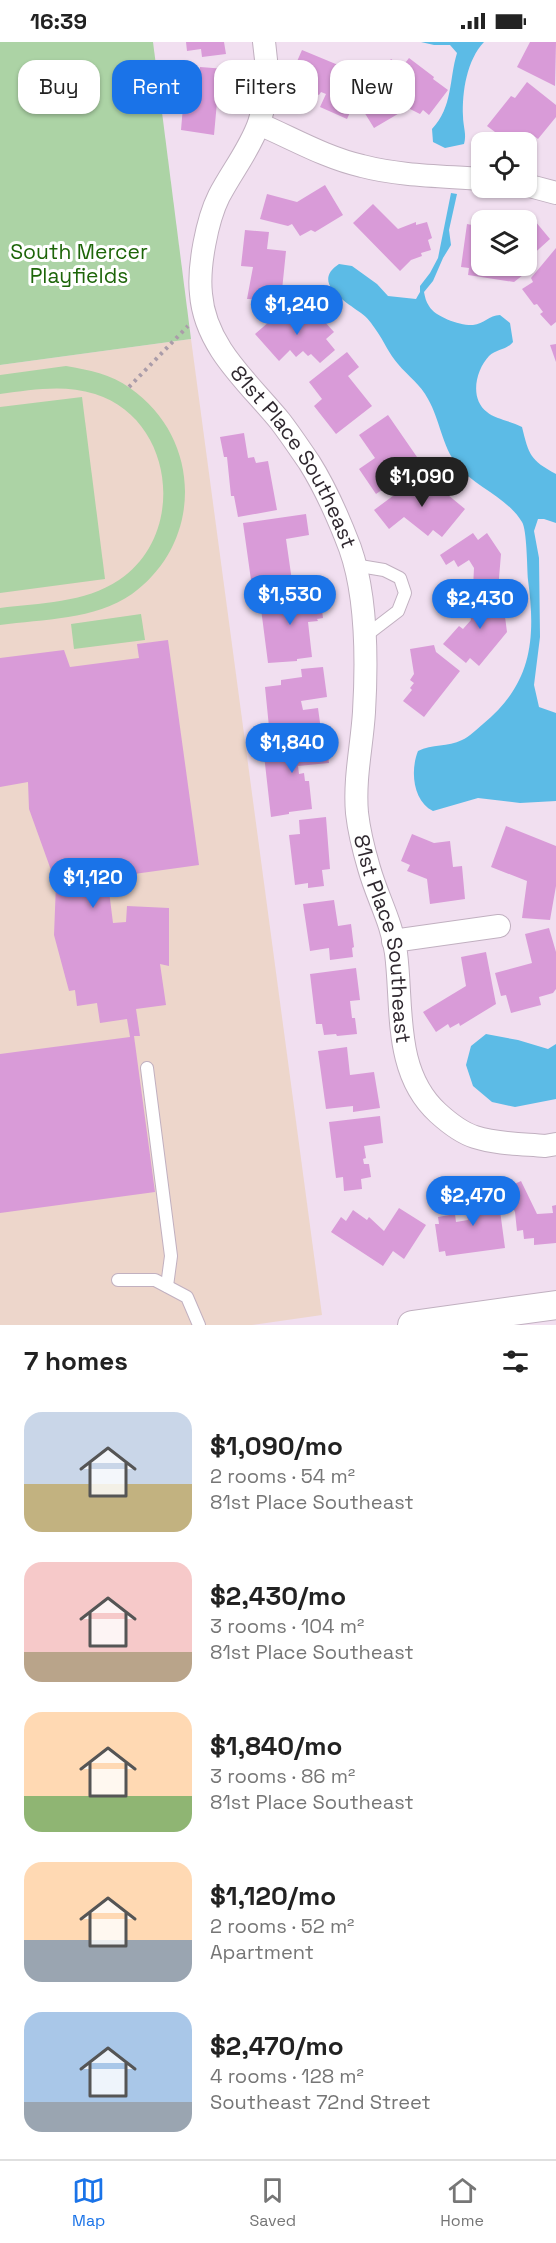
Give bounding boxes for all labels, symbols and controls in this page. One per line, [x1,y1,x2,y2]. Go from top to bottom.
text: 16:39 [30,7,87,35]
chip: Buy [18,60,100,114]
chip: Rent [112,60,202,114]
chip: Filters [214,60,318,114]
chip: New [330,60,415,114]
map controls [471,132,537,276]
button: locate [471,132,537,198]
button: layers [471,210,537,276]
park label: South Mercer Playfields [10,238,148,289]
pin: $1,240 [248,285,346,336]
text: $1,240 [265,291,329,317]
street label: 81st Place Southeast [225,360,363,552]
pin: $1,090 [373,457,471,508]
text: $1,090 [389,463,455,489]
pin: $1,530 [241,575,339,626]
pin: $2,430 [431,579,529,630]
text: $1,530 [258,581,322,607]
text: $2,430 [446,585,514,611]
pin: $1,840 [243,723,341,774]
text: $1,840 [260,729,324,755]
street label: 81st Place Southeast [348,832,417,1045]
pin: $1,120 [44,858,142,909]
text: $1,120 [63,864,123,890]
pin: $2,470 [424,1176,522,1227]
text: $2,470 [440,1182,506,1208]
text: 7 homes [24,1344,128,1378]
icon: filters [499,1345,532,1378]
text: $1,090/mo [210,1429,343,1463]
icon: home [72,1436,144,1508]
text: 2 rooms · 54 m² [210,1463,355,1489]
text: 81st Place Southeast [210,1489,414,1515]
text: $2,430/mo [210,1579,346,1613]
icon: home [72,1586,144,1658]
text: 3 rooms · 104 m² [210,1613,364,1639]
text: 81st Place Southeast [210,1639,414,1665]
text: $1,840/mo [210,1729,342,1763]
icon: home [72,1736,144,1808]
text: 3 rooms · 86 m² [210,1763,355,1789]
text: 81st Place Southeast [210,1789,414,1815]
text: $1,120/mo [210,1879,336,1913]
icon: home [72,1886,144,1958]
text: 2 rooms · 52 m² [210,1913,354,1939]
text: Apartment [210,1939,314,1965]
text: $2,470/mo [210,2029,344,2063]
icon: home [72,2036,144,2108]
text: 4 rooms · 128 m² [210,2063,364,2089]
text: Southeast 72nd Street [210,2089,431,2115]
tab: Map [72,2174,105,2231]
tab: Saved [250,2174,296,2231]
tab: Home [440,2174,484,2231]

